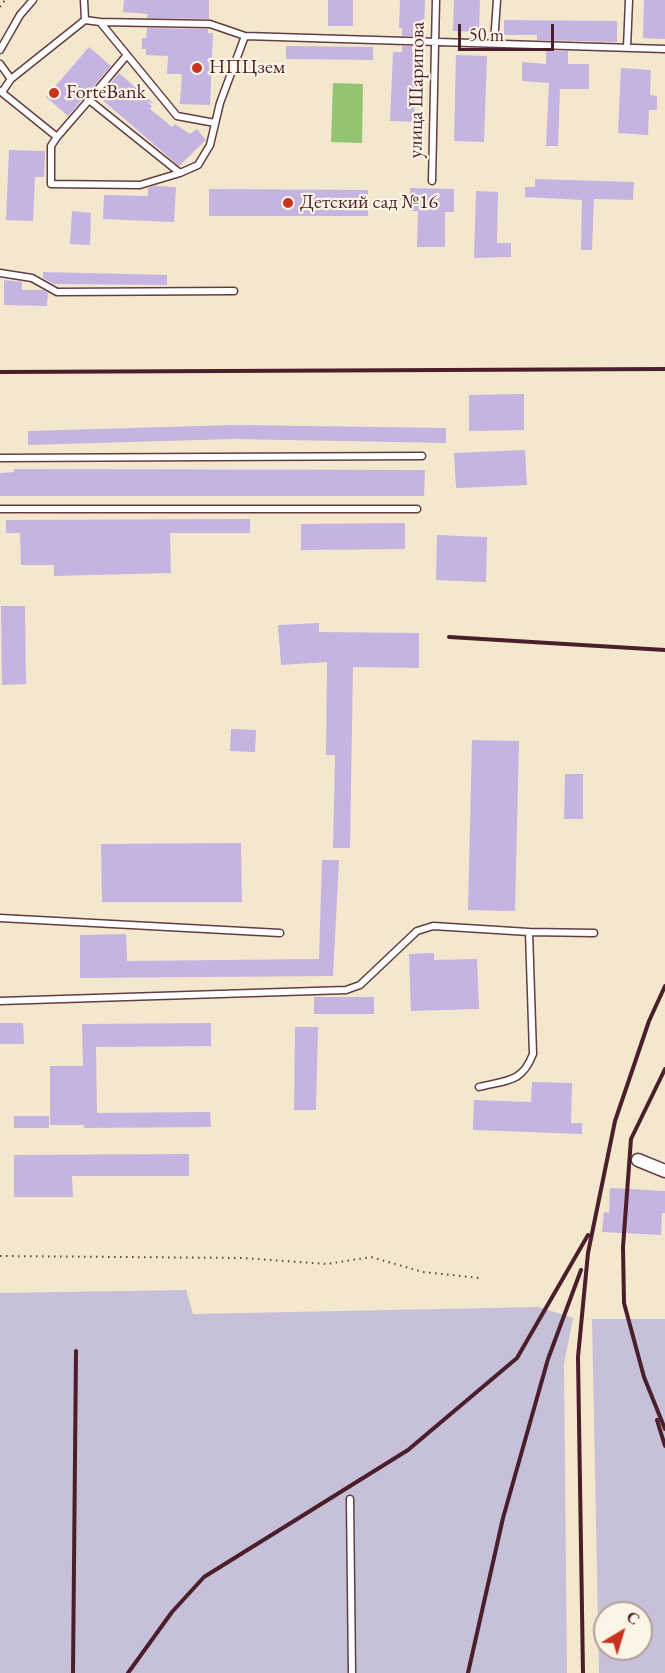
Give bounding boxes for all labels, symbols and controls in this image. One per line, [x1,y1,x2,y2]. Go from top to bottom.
scale bar [461,12,557,50]
street label: улица Шарипова [404,21,430,159]
text: 50 m [469,23,504,46]
place label: НПЦзем [209,56,285,80]
marker: НПЦзем [190,61,204,75]
place label: ForteBank [66,81,146,105]
marker: ForteBank [47,86,61,100]
place label: Детский сад №16 [300,191,438,215]
marker: Детский сад №16 [281,196,295,210]
north arrow [593,1601,653,1661]
text: С [622,1606,644,1630]

